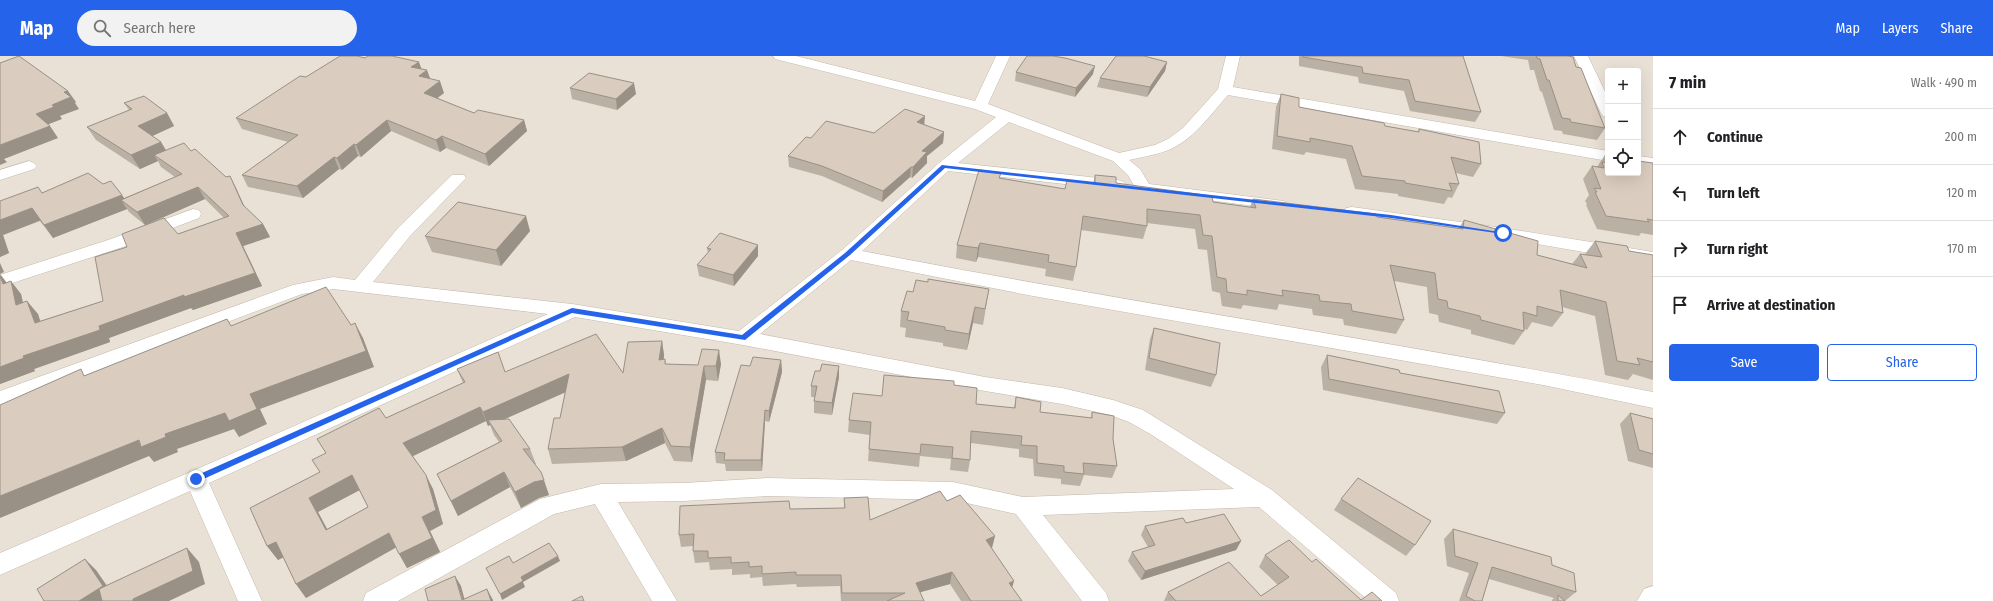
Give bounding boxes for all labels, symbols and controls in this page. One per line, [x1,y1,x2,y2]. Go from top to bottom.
search box [77,10,357,46]
text: Map [20,17,53,40]
icon: search [91,17,113,39]
text: Search here [123,19,196,37]
text: Map [1836,20,1860,37]
text: Layers [1882,20,1918,37]
text: Share [1940,20,1973,37]
map controls [1605,68,1641,176]
button: + [1605,68,1641,104]
text: 7 min [1669,72,1706,93]
text: Walk · 490 m [1911,75,1977,90]
button: − [1605,104,1641,140]
icon: ahead [1669,126,1691,148]
text: Continue [1707,128,1763,146]
text: 200 m [1945,129,1977,144]
button: locate [1605,140,1641,176]
icon: left [1669,182,1691,204]
text: Turn left [1707,184,1760,202]
text: 120 m [1946,185,1977,200]
route start [1494,224,1512,242]
icon: right [1669,238,1691,260]
text: Turn right [1707,240,1768,258]
text: 170 m [1947,241,1977,256]
icon: arrive [1669,294,1691,316]
text: Arrive at destination [1707,296,1835,314]
button: Save [1669,344,1819,381]
button: Share [1827,344,1977,381]
route end [187,470,205,488]

